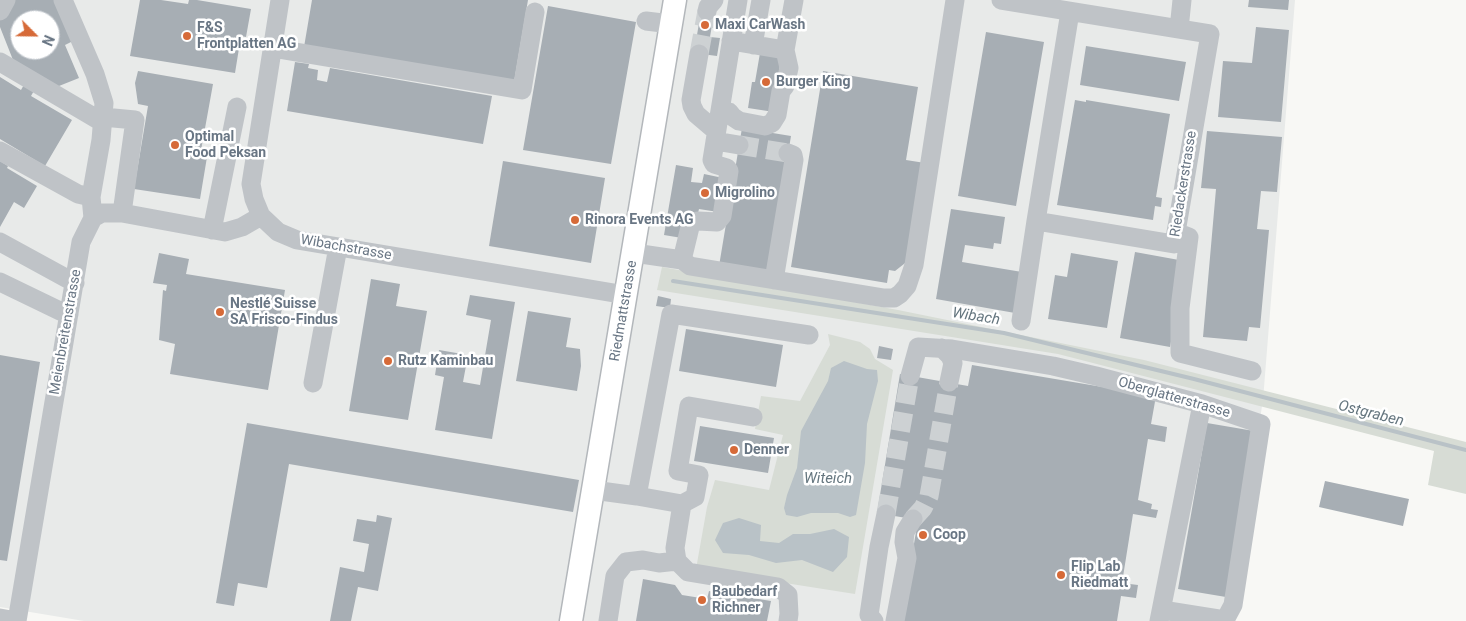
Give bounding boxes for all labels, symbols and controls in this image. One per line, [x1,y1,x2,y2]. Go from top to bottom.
north arrow [10,10,60,60]
place label: Maxi CarWash [715,17,805,33]
marker: Maxi CarWash [699,19,711,31]
place label: F&S Frontplatten AG [197,20,296,52]
marker: F&S Frontplatten AG [181,30,193,42]
text: N [39,33,57,48]
place label: Burger King [776,74,850,90]
marker: Burger King [760,76,772,88]
place label: Optimal Food Peksan [185,129,266,162]
street label: Riedackerstrasse [1167,130,1201,238]
marker: Optimal Food Peksan [169,139,181,151]
place label: Migrolino [715,185,775,201]
marker: Migrolino [699,187,711,199]
place label: Rinora Events AG [585,212,694,228]
marker: Rinora Events AG [569,214,581,226]
street label: Wibachstrasse [299,232,393,264]
street label: Riedmattstrasse [607,259,641,363]
street label: Meienbreitenstrasse [47,268,85,396]
place label: Nestlé Suisse SA Frisco-Findus [230,296,338,328]
water label: Wibach [951,304,1001,330]
marker: Nestlé Suisse SA Frisco-Findus [214,306,226,318]
place label: Rutz Kaminbau [398,353,493,369]
marker: Rutz Kaminbau [382,355,394,367]
street label: Oberglatterstrasse [1116,374,1232,422]
water label: Ostgraben [1336,397,1406,431]
place label: Denner [744,442,789,458]
marker: Denner [728,444,740,456]
water label: Witeich [804,470,852,488]
place label: Coop [933,527,966,543]
marker: Coop [917,529,929,541]
place label: Flip Lab Riedmatt [1071,559,1128,592]
marker: Flip Lab Riedmatt [1055,569,1067,581]
place label: Baubedarf Richner [712,584,777,616]
marker: Baubedarf Richner [696,594,708,606]

